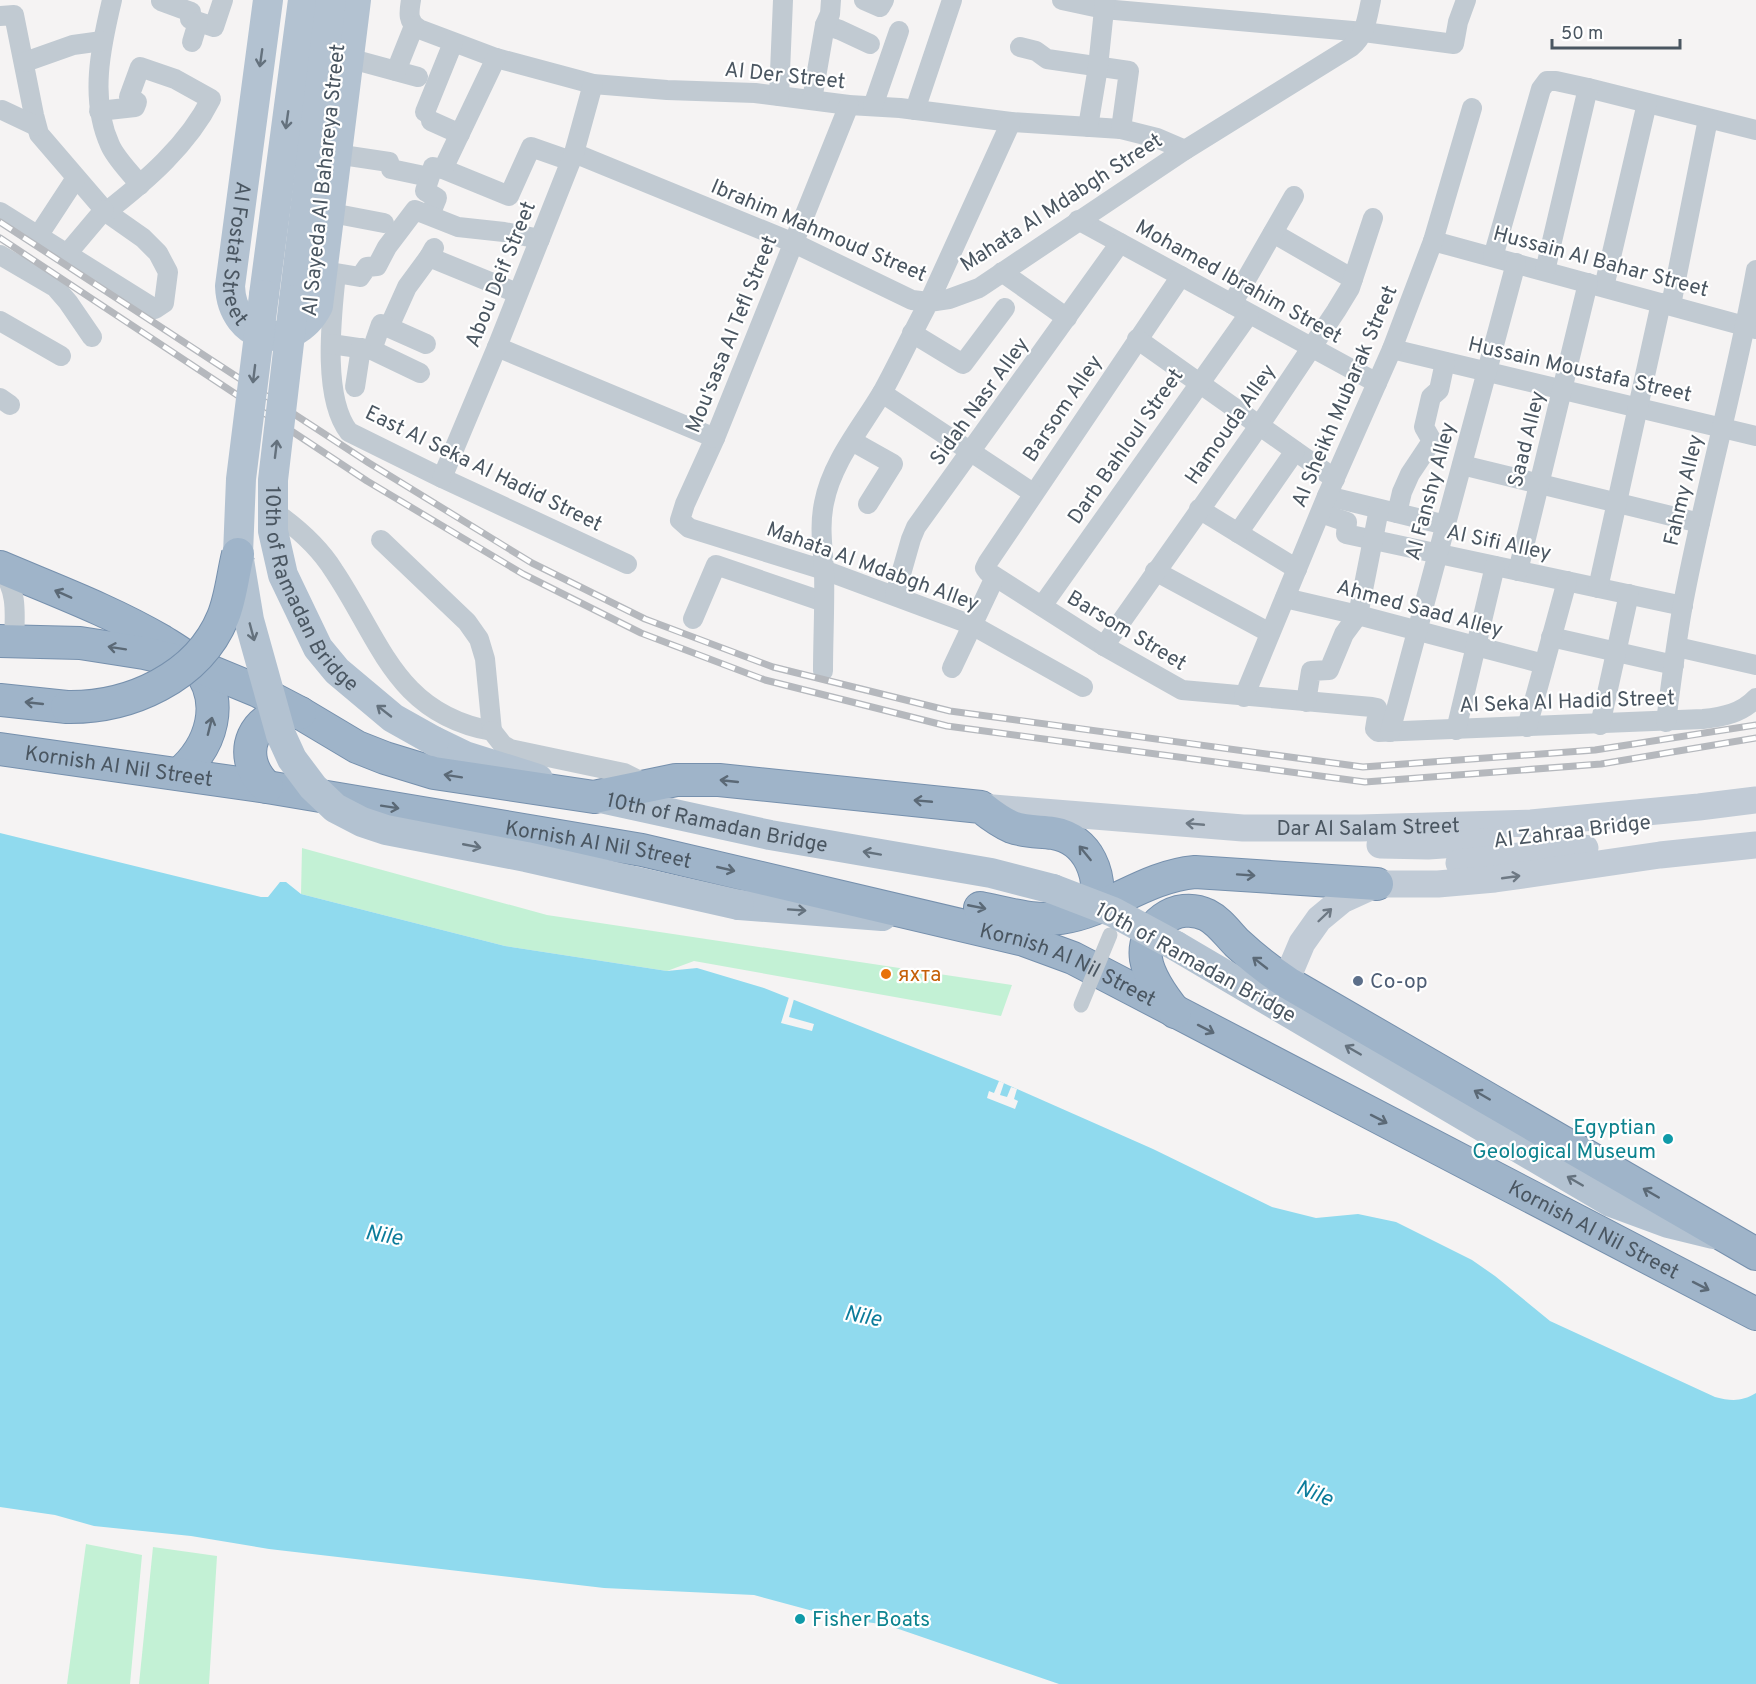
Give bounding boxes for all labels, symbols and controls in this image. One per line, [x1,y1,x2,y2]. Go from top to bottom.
scale bar [1552,12,1680,50]
text: 50 m [1561,23,1603,46]
street label: Al Sayeda Al Bahareya Street [297,43,352,318]
one-way arrow [255,48,266,67]
street label: Al Der Street [723,57,847,96]
one-way arrow [281,110,292,130]
street label: Mahata Al Mdabgh Street [956,128,1168,279]
street label: Ibrahim Mahmoud Street [706,174,930,289]
street label: Al Fostat Street [215,180,256,332]
street label: Abou Deif Street [460,197,543,352]
street label: Mohamed Ibrahim Street [1130,214,1347,350]
street label: Hussain Al Bahar Street [1490,221,1711,304]
street label: Mou'sasa Al Tefl Street [680,232,784,437]
street label: Al Sheikh Mubarak Street [1286,281,1404,512]
street label: Sidah Nasr Alley [925,332,1036,471]
street label: Hussain Moustafa Street [1465,332,1694,409]
street label: Barsom Alley [1017,350,1109,468]
street label: Hamouda Alley [1180,359,1283,490]
one-way arrow [248,363,259,383]
street label: Darb Bahloul Street [1062,364,1190,530]
street label: Saad Alley [1502,388,1552,490]
street label: East Al Seka Al Hadid Street [360,400,607,539]
street label: Al Fanshy Alley [1400,419,1463,563]
street label: Fahmy Alley [1659,432,1710,549]
one-way arrow [271,440,282,459]
street label: 10th of Ramadan Bridge [258,486,364,698]
street label: Mahata Al Mdabgh Alley [762,516,983,618]
street label: Al Sifi Alley [1444,519,1553,568]
street label: Ahmed Saad Alley [1333,574,1506,645]
street label: Barsom Street [1061,585,1191,678]
one-way arrow [55,588,73,600]
one-way arrow [247,622,258,641]
one-way arrow [107,642,127,653]
street label: Al Seka Al Hadid Street [1459,685,1675,720]
one-way arrow [24,697,44,708]
one-way arrow [376,705,392,718]
one-way arrow [205,717,217,736]
street label: Kornish Al Nil Street [23,741,214,794]
one-way arrow [444,770,464,781]
one-way arrow [720,775,739,786]
street label: 10th of Ramadan Bridge [604,788,830,860]
one-way arrow [914,795,933,806]
one-way arrow [380,802,399,813]
street label: Al Zahraa Bridge [1492,809,1652,856]
street label: Dar Al Salam Street [1276,813,1460,843]
street label: Kornish Al Nil Street [503,815,694,876]
one-way arrow [1186,818,1205,829]
one-way arrow [462,841,482,852]
one-way arrow [1078,845,1091,861]
one-way arrow [863,847,883,858]
one-way arrow [716,864,736,875]
one-way arrow [1235,869,1255,880]
one-way arrow [1500,872,1520,883]
street label: 10th of Ramadan Bridge [1090,897,1300,1030]
one-way arrow [967,902,986,913]
one-way arrow [786,905,806,916]
one-way arrow [1317,908,1332,922]
street label: Kornish Al Nil Street [977,918,1160,1014]
one-way arrow [1253,957,1269,970]
place label: яхта [898,962,941,989]
marker: яхта [879,967,893,981]
place label: Co-op [1370,969,1428,996]
marker: Co-op [1351,974,1365,988]
one-way arrow [1197,1023,1214,1035]
one-way arrow [1345,1044,1362,1056]
one-way arrow [1474,1089,1491,1101]
one-way arrow [1370,1113,1387,1125]
place label: Egyptian Geological Museum [1472,1115,1656,1166]
marker: Egyptian Geological Museum [1661,1132,1675,1146]
street label: Kornish Al Nil Street [1503,1175,1683,1287]
one-way arrow [1567,1175,1584,1187]
one-way arrow [1643,1187,1660,1199]
water label: Nile [363,1220,405,1253]
one-way arrow [1692,1280,1709,1292]
water label: Nile [842,1301,884,1334]
water label: Nile [1292,1475,1337,1514]
place label: Fisher Boats [812,1607,930,1634]
marker: Fisher Boats [793,1612,807,1626]

